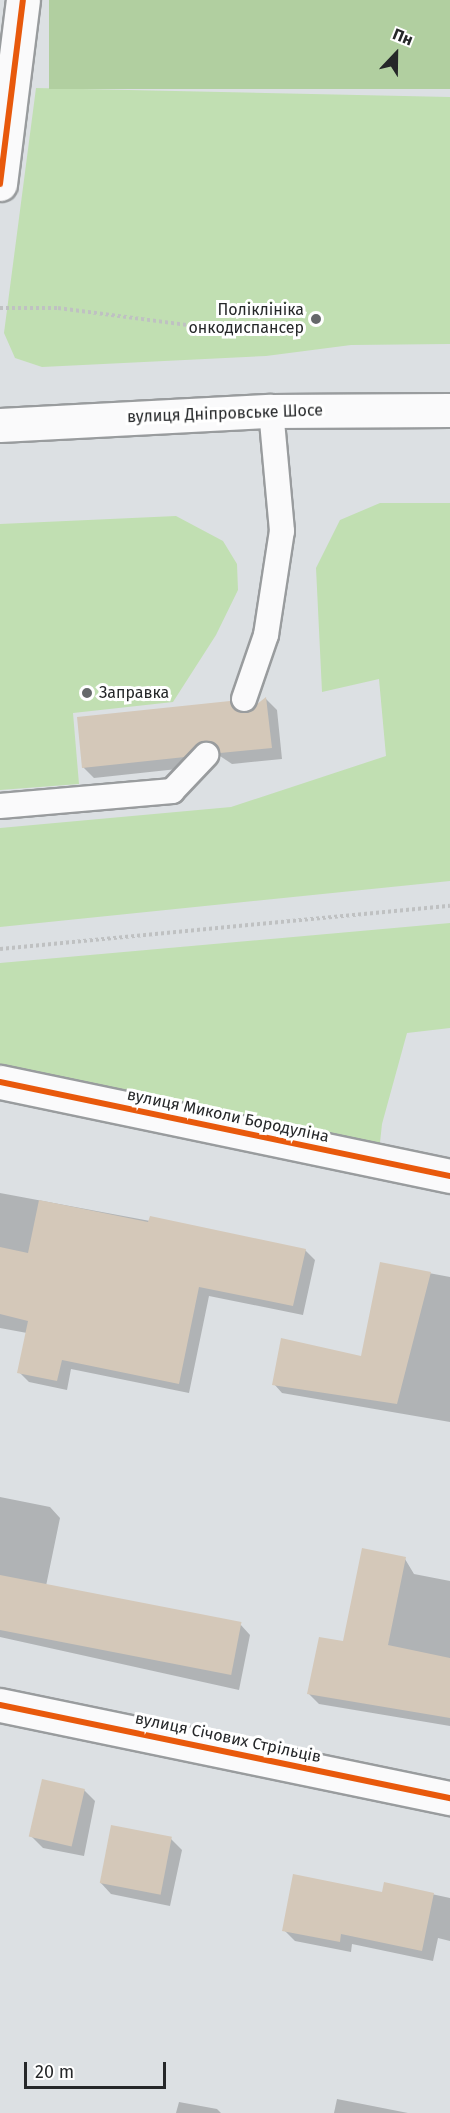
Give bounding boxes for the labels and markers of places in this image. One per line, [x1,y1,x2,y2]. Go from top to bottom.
place label: Поліклініка онкодиспансер [188,300,304,338]
marker: Поліклініка онкодиспансер [309,312,323,326]
place label: Заправка [99,683,169,703]
marker: Заправка [80,686,94,700]

